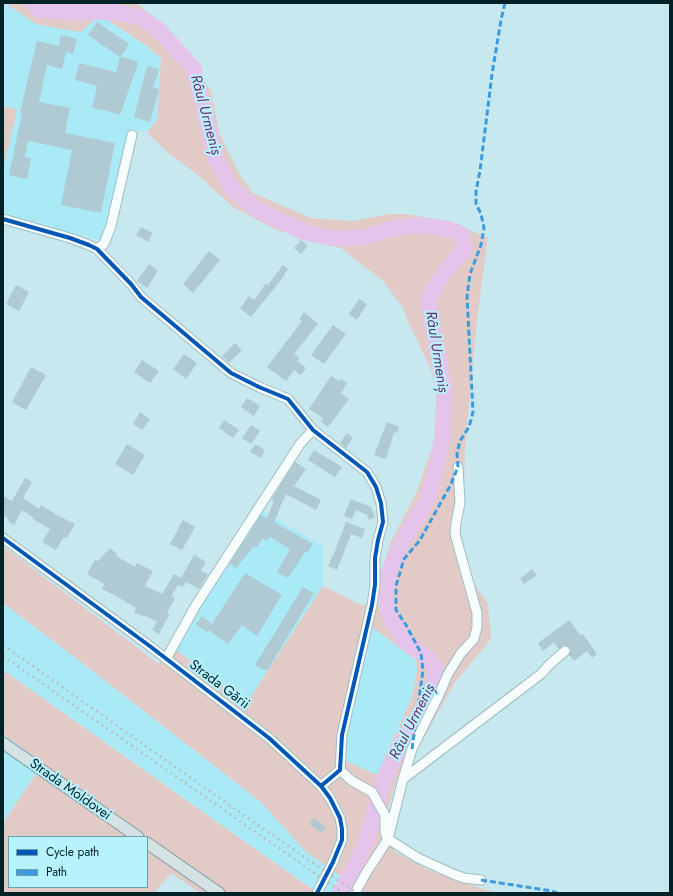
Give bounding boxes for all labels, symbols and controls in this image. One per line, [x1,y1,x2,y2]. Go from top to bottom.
water label: Râul Urmeniș [186,73,224,157]
water label: Râul Urmeniș [421,310,451,394]
street label: Strada Gării [186,657,252,713]
water label: Râul Urmeniș [386,681,440,763]
street label: Strada Moldovei [26,756,114,824]
legend [8,836,148,888]
text: Cycle path [46,843,99,861]
text: Path [46,863,67,881]

